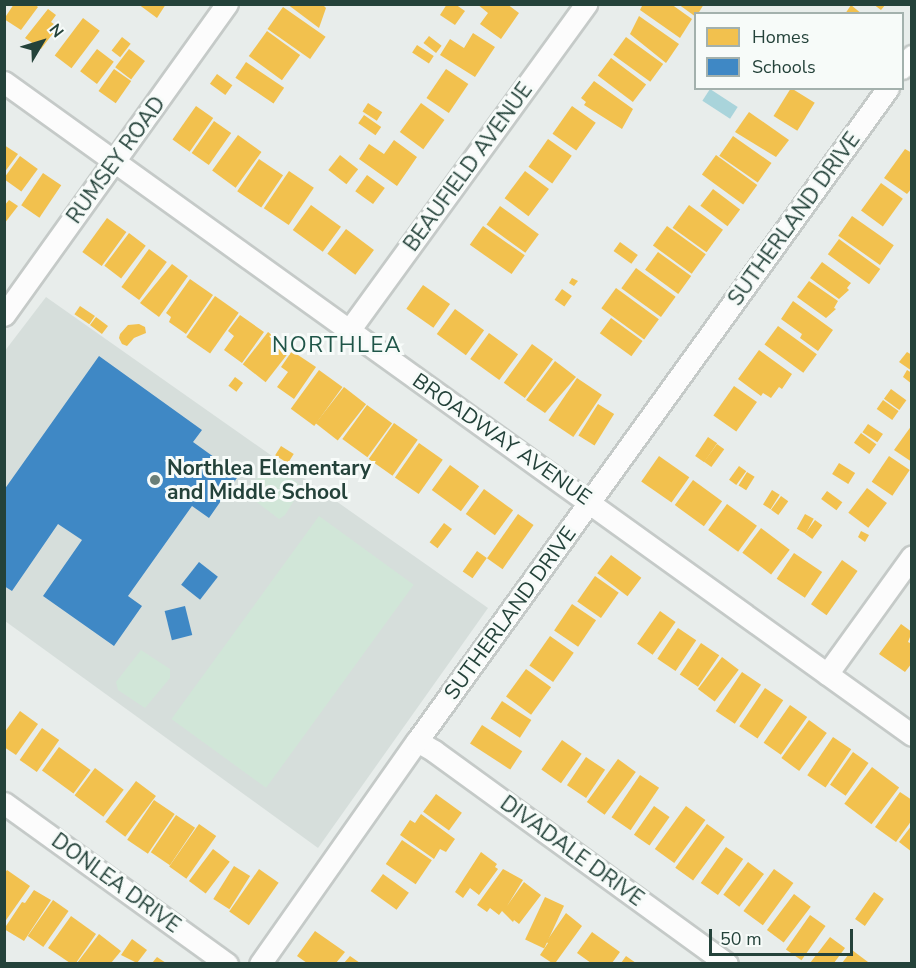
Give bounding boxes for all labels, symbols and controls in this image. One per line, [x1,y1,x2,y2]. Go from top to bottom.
north arrow [12,12,72,72]
legend [694,12,904,90]
text: N [44,19,69,42]
text: Homes [752,25,809,49]
text: Schools [752,55,816,79]
street label: BEAUFIELD AVENUE [398,78,538,256]
street label: RUMSEY ROAD [61,92,171,228]
street label: SUTHERLAND DRIVE [723,128,865,310]
district label: NORTHLEA [272,333,402,359]
street label: BROADWAY AVENUE [408,368,596,510]
place label: Northlea Elementary and Middle School [167,455,371,505]
marker: Northlea Elementary and Middle School [148,473,162,487]
street label: SUTHERLAND DRIVE [439,522,581,704]
street label: DIVADALE DRIVE [495,791,649,911]
street label: DONLEA DRIVE [47,828,185,938]
scale bar [712,917,856,955]
text: 50 m [720,927,762,951]

